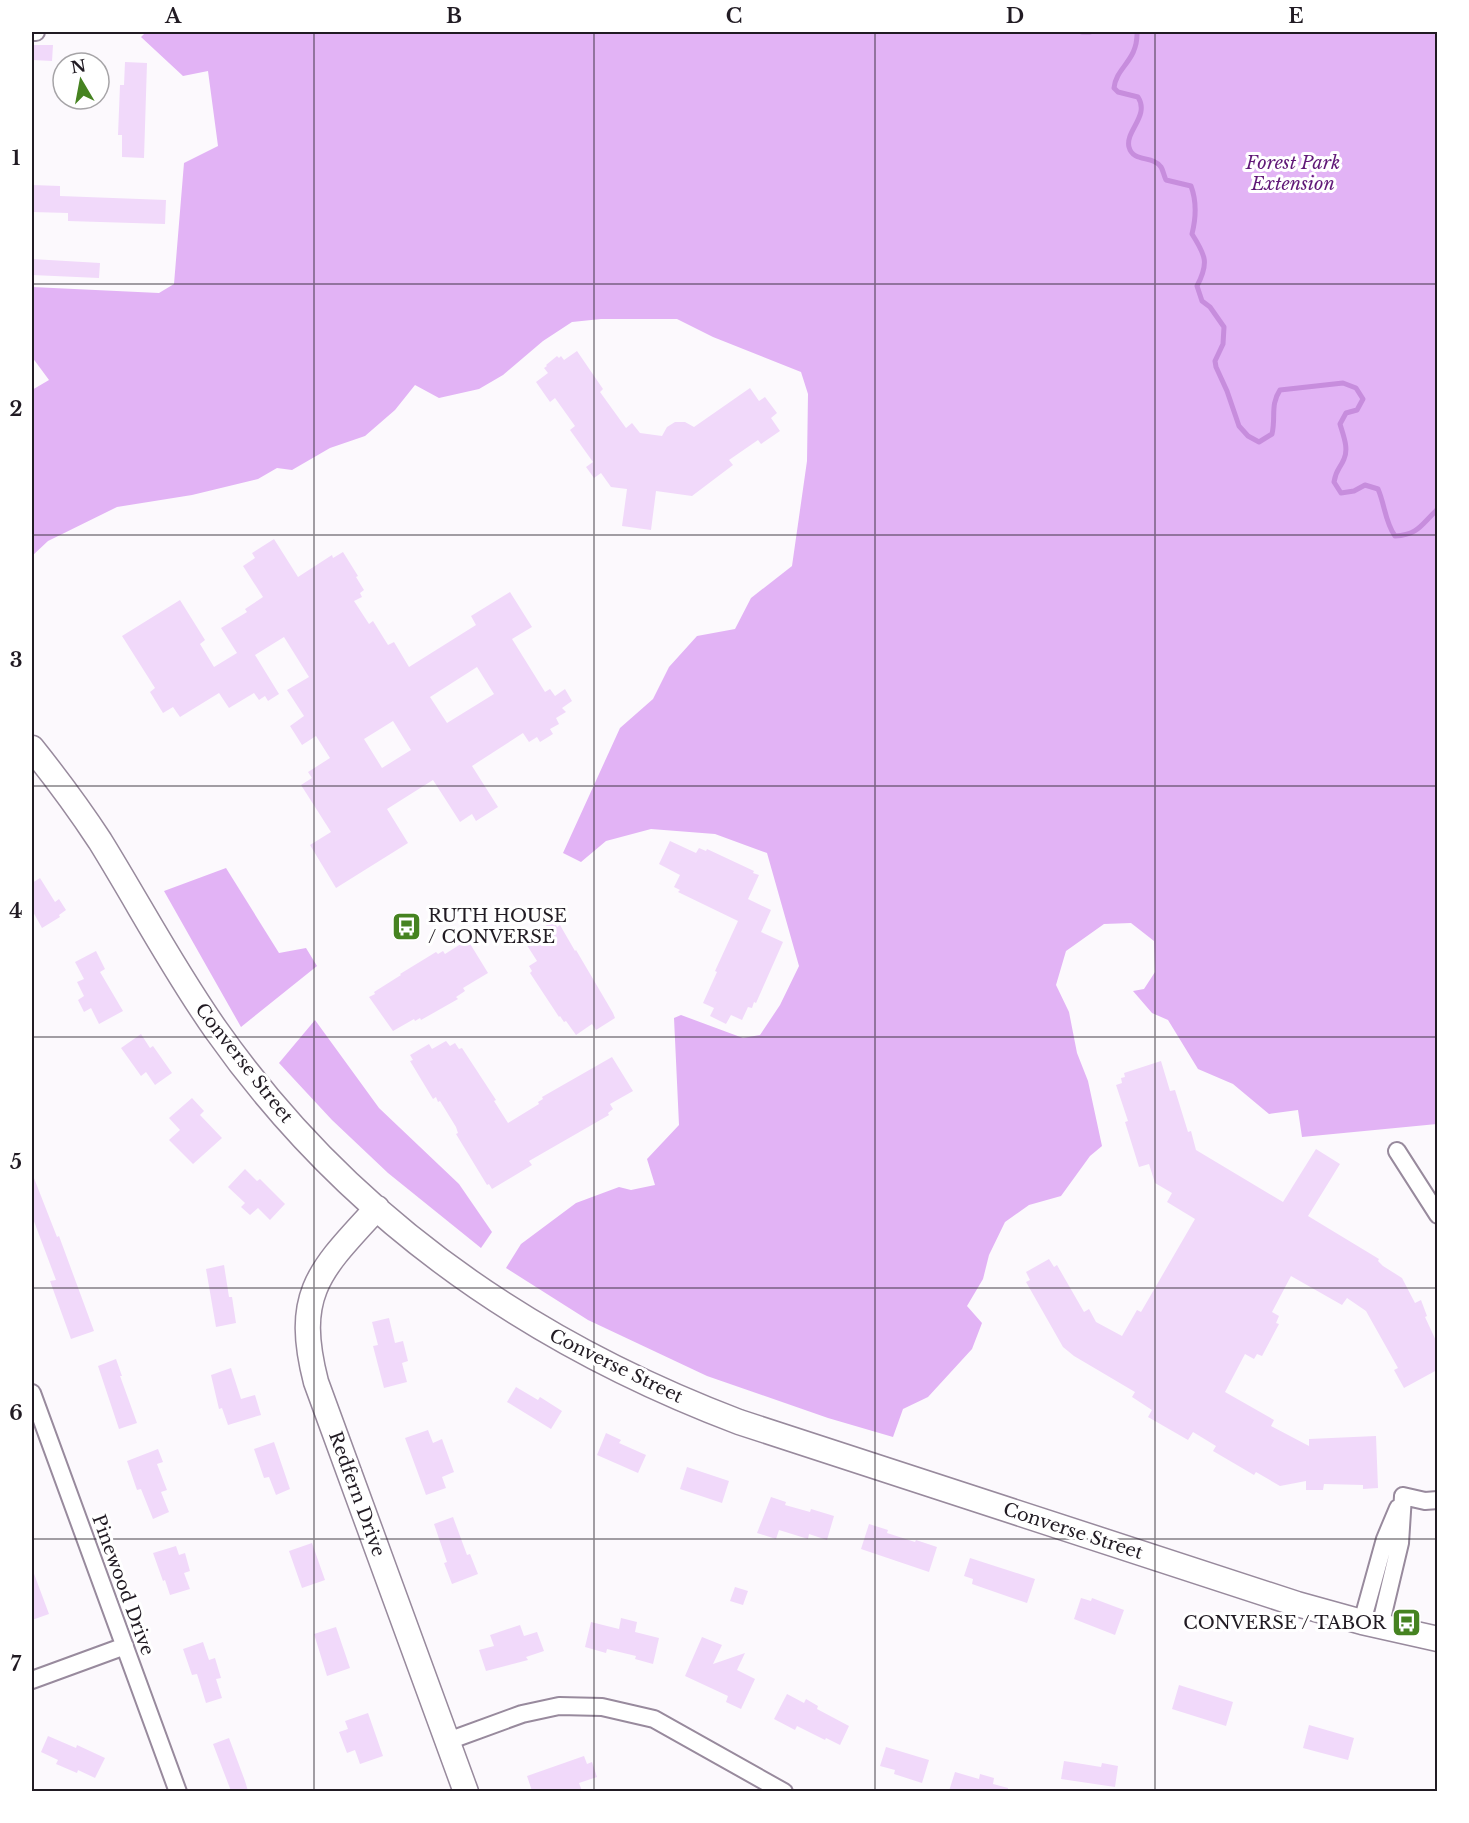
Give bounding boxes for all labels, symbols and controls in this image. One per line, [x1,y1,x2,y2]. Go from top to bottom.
text: A [164,4,182,28]
text: B [446,4,462,28]
text: C [726,4,742,28]
text: D [1006,4,1024,28]
text: E [1288,4,1304,28]
north arrow [51,51,111,111]
text: N [69,55,88,77]
text: 1 [12,146,21,170]
park label: Forest Park Extension [1245,152,1340,195]
text: 2 [9,397,23,421]
text: 3 [10,648,22,672]
text: 4 [9,899,23,923]
place label: RUTH HOUSE / CONVERSE [428,905,567,948]
bus stop icon: RUTH HOUSE / CONVERSE [391,910,423,942]
street label: Converse Street [191,999,298,1127]
text: 5 [10,1150,22,1174]
street label: Converse Street [546,1324,686,1408]
text: 6 [9,1401,23,1425]
street label: Redfern Drive [324,1428,390,1560]
street label: Converse Street [1000,1498,1146,1564]
street label: Pinewood Drive [87,1512,159,1658]
bus stop icon: CONVERSE / TABOR [1391,1607,1423,1639]
place label: CONVERSE / TABOR [1183,1612,1387,1634]
text: 7 [11,1652,22,1676]

